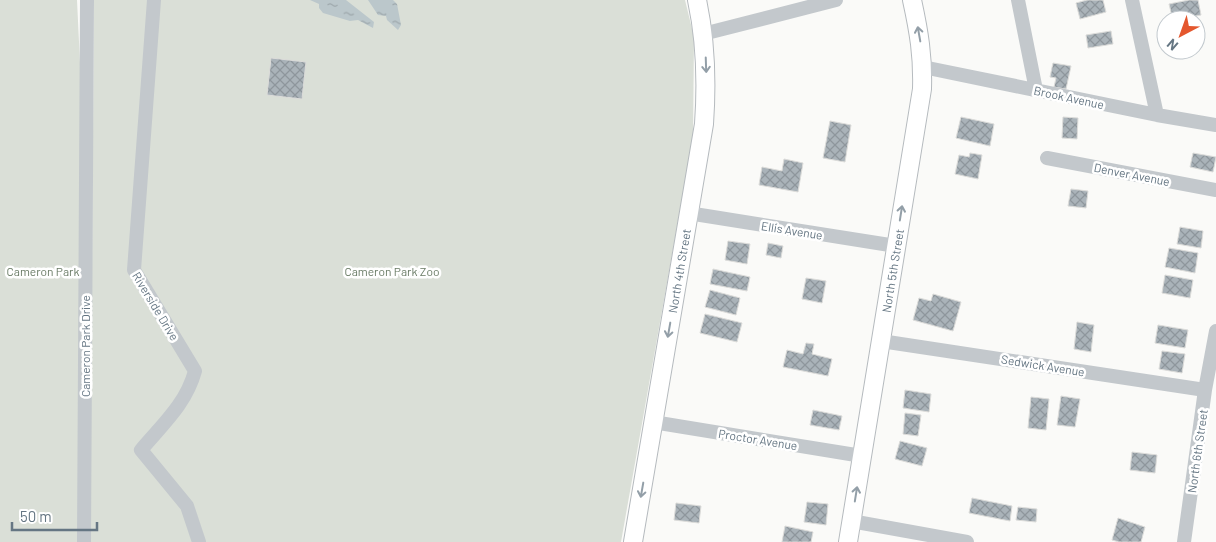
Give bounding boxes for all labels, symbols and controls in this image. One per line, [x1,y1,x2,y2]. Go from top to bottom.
north arrow [1156,10,1206,60]
one-way arrow [914,27,924,43]
text: N [1163,36,1181,55]
one-way arrow [701,57,710,73]
street label: Brook Avenue [1033,83,1105,111]
street label: Denver Avenue [1093,160,1171,188]
one-way arrow [897,205,907,221]
street label: Ellis Avenue [760,218,824,242]
street label: North 4th Street [665,228,693,314]
street label: North 5th Street [879,228,906,314]
park label: Cameron Park [7,264,79,278]
park label: Cameron Park Zoo [345,264,439,278]
street label: Riverside Drive [130,269,182,343]
street label: Cameron Park Drive [78,295,92,397]
one-way arrow [663,322,673,338]
street label: Sedwick Avenue [1000,351,1086,379]
street label: North 6th Street [1184,408,1210,494]
street label: Proctor Avenue [717,426,799,452]
one-way arrow [636,482,646,498]
one-way arrow [851,486,861,502]
scale bar [12,500,98,532]
text: 50 m [20,507,52,525]

